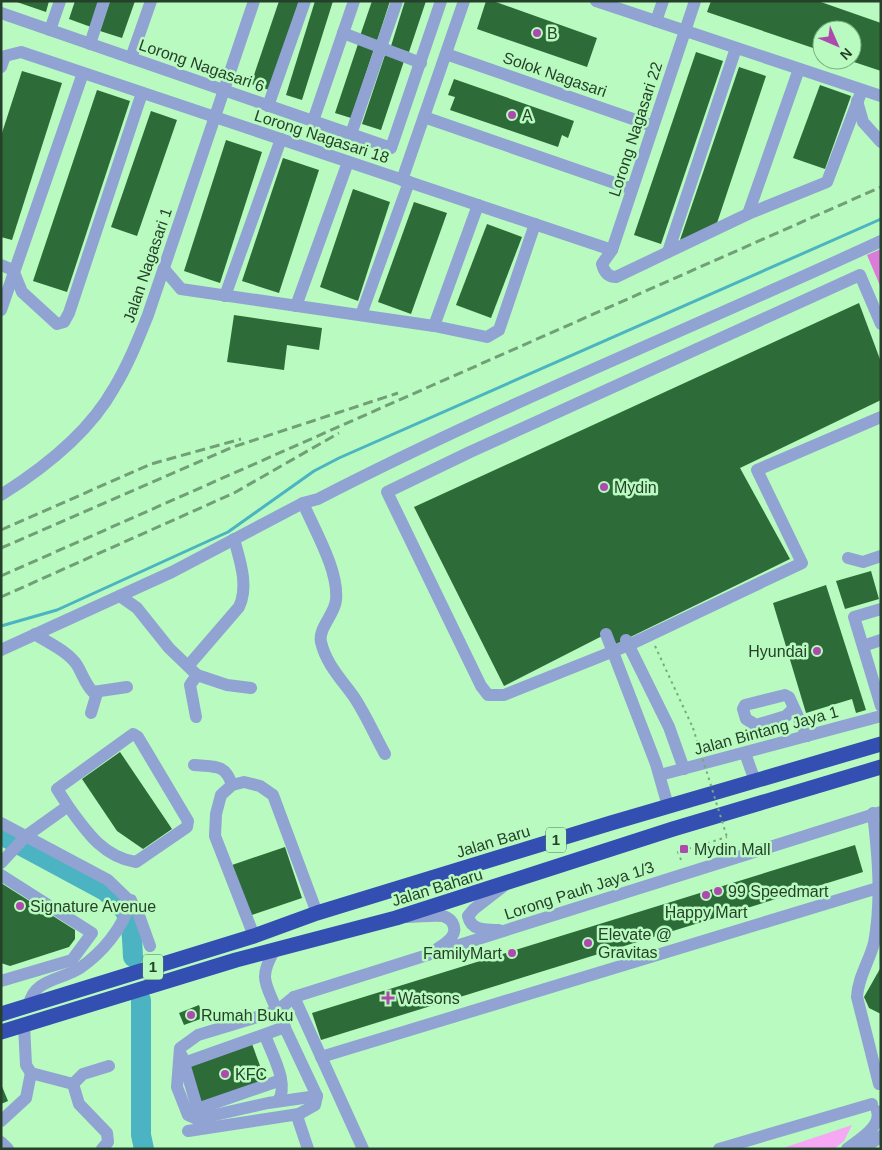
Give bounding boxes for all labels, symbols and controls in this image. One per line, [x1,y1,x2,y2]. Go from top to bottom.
north arrow [812,20,862,70]
place label: B [547,25,558,42]
marker: B [531,27,543,39]
street label: Lorong Nagasari 6 [137,36,267,95]
text: N [837,45,855,63]
street label: Solok Nagasari [501,49,609,100]
street label: Lorong Nagasari 22 [606,60,665,199]
street label: Lorong Nagasari 18 [252,107,391,166]
place label: A [522,107,533,124]
marker: A [506,109,518,121]
street label: Jalan Nagasari 1 [120,206,175,325]
place label: Mydin [614,479,657,496]
marker: Mydin [598,481,610,493]
place label: Hyundai [748,643,807,660]
marker: Hyundai [811,645,823,657]
street label: Jalan Bintang Jaya 1 [692,703,840,758]
street label: Jalan Baru [454,822,532,861]
road number: 1 [546,828,566,852]
place label: Mydin Mall [694,841,770,858]
marker: Mydin Mall [678,843,690,855]
street label: Lorong Pauh Jaya 1/3 [502,858,656,923]
street label: Jalan Baharu [390,866,485,909]
place label: 99 Speedmart [728,883,829,900]
marker: 99 Speedmart [712,885,724,897]
marker: Happy Mart [700,889,712,901]
place label: Signature Avenue [30,898,156,915]
marker: Signature Avenue [14,900,26,912]
place label: Happy Mart [665,904,748,921]
place label: Elevate @ Gravitas [598,926,672,961]
marker: Elevate @ Gravitas [582,937,594,949]
place label: FamilyMart [423,945,503,962]
marker: FamilyMart [506,947,518,959]
road number: 1 [143,954,163,980]
place label: Watsons [398,990,460,1007]
marker: Watsons [382,992,394,1004]
place label: Rumah Buku [201,1007,294,1024]
marker: Rumah Buku [185,1009,197,1021]
place label: KFC [235,1066,267,1083]
marker: KFC [219,1068,231,1080]

